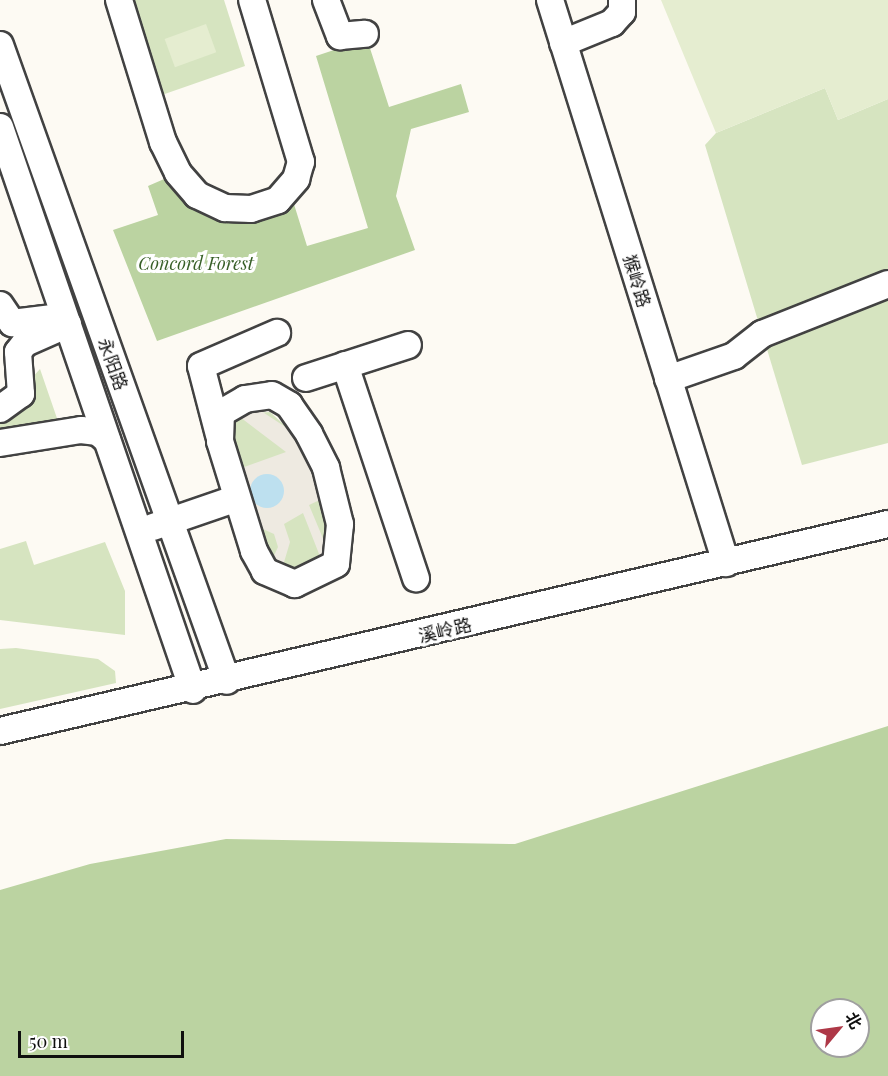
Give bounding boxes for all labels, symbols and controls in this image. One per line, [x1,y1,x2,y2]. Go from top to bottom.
park label: Concord Forest [138,252,254,274]
street label: 猴岭路 [619,252,655,310]
street label: 永阳路 [94,335,132,393]
street label: 溪岭路 [416,613,474,647]
north arrow [810,998,870,1058]
text: 北 [841,1008,867,1032]
scale bar [21,1019,188,1057]
text: 50 m [29,1029,68,1053]

